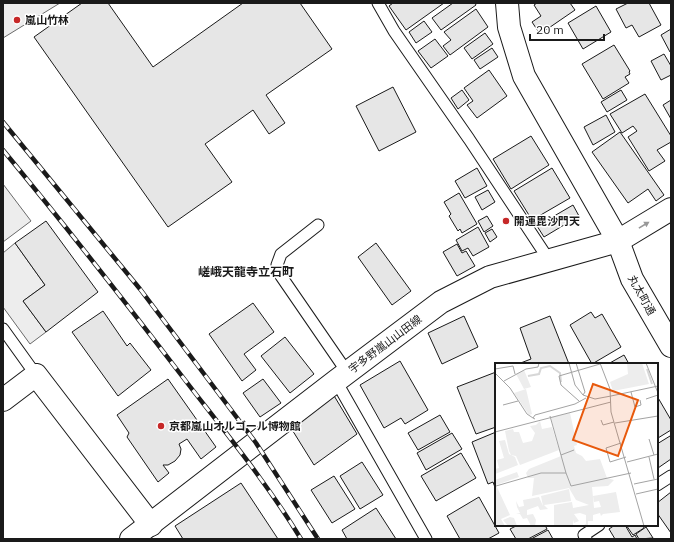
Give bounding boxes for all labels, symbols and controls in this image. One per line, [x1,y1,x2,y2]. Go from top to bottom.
place label: 嵐山竹林 [25,13,69,27]
marker: 嵐山竹林 [12,15,22,25]
scale bar [530,16,604,42]
text: 20 m [536,22,564,37]
place label: 開運毘沙門天 [514,214,580,228]
marker: 開運毘沙門天 [501,216,511,226]
one-way arrow [639,221,649,229]
district label: 嵯峨天龍寺立石町 [198,264,294,279]
street label: 丸太町通 [625,272,659,318]
street label: 宇多野嵐山山田線 [346,312,424,376]
inset map [495,363,658,526]
place label: 京都嵐山オルゴール博物館 [169,419,301,433]
marker: 京都嵐山オルゴール博物館 [156,421,166,431]

